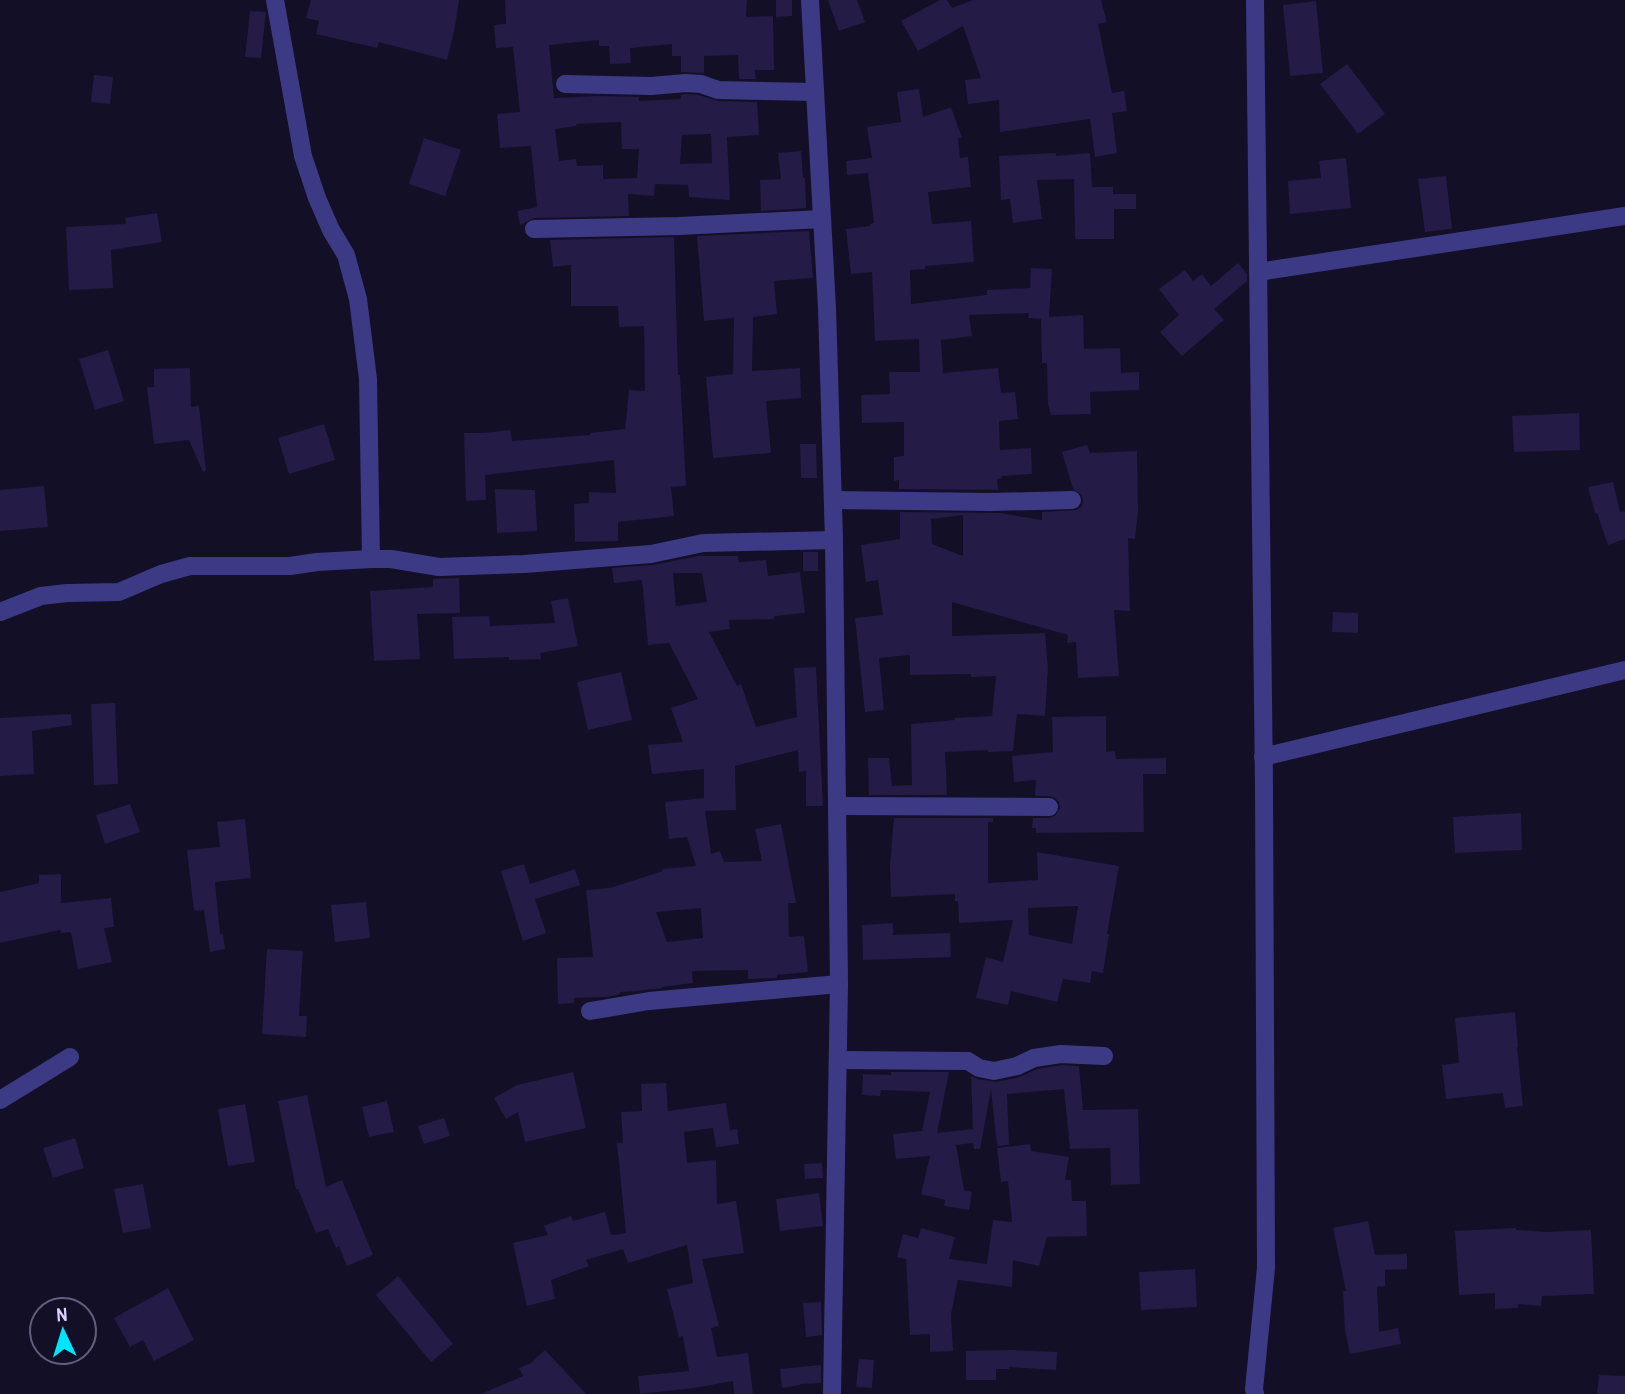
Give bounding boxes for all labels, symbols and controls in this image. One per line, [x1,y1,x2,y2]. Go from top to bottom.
north arrow [28,1296,98,1366]
text: N [55,1301,68,1327]

